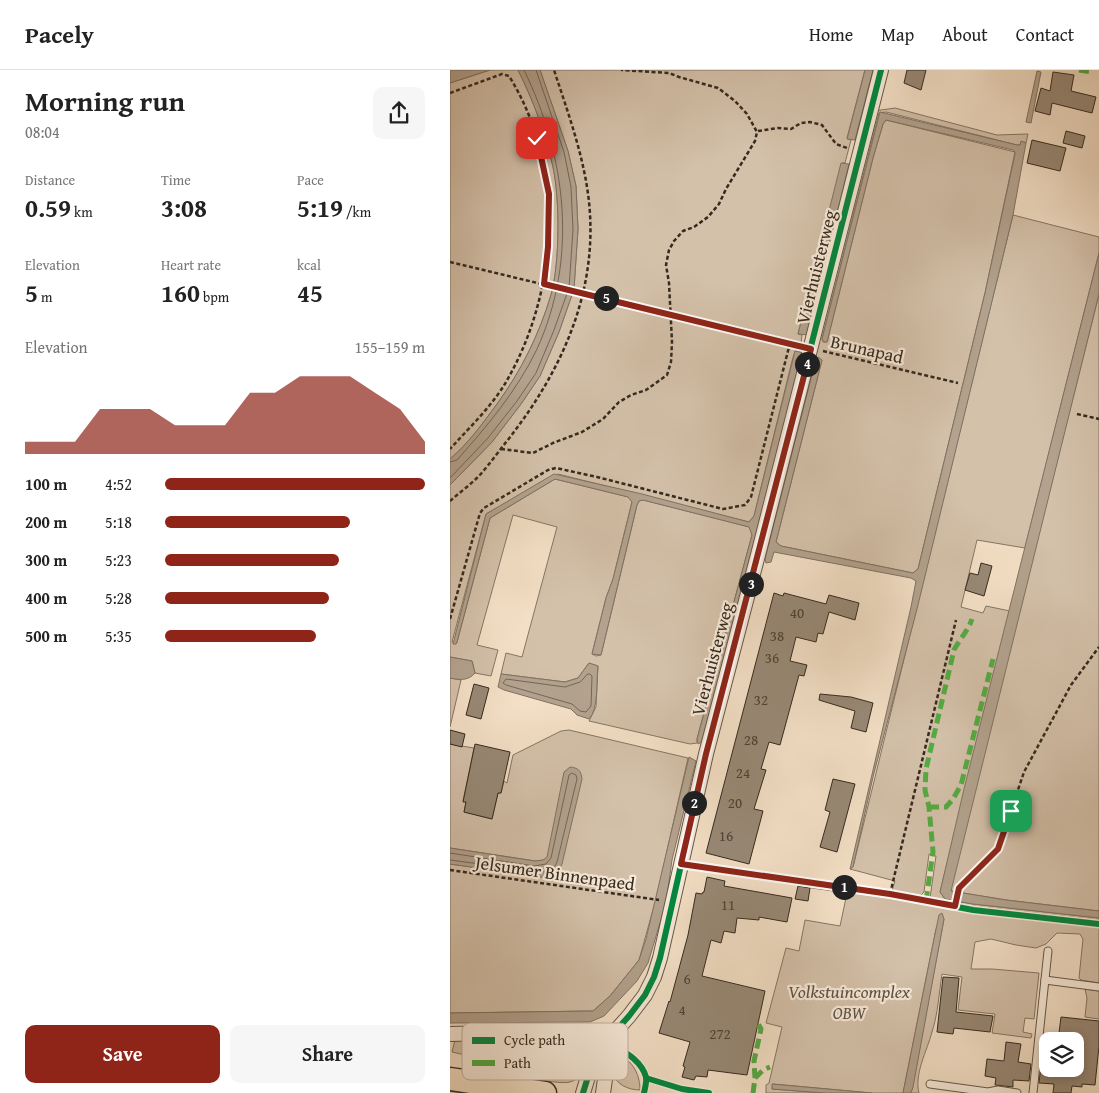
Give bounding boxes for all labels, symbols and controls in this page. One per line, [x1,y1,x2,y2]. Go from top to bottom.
text: Pacely [25,17,94,52]
text: Home [809,21,853,48]
text: Map [881,21,914,48]
text: About [942,21,988,48]
text: Contact [1016,21,1074,48]
text: Morning run [25,80,185,121]
button: share [373,87,425,139]
pin [516,117,558,159]
text: 08:04 [25,120,60,144]
icon: check [523,124,551,152]
text: Distance [25,170,75,190]
text: Time [161,170,191,190]
text: Pace [297,170,324,190]
text: 0.59 [25,190,71,226]
text: 3:08 [161,190,207,226]
text: 5:19 [297,190,343,226]
text: km [71,202,93,222]
text: /km [343,202,371,222]
street label: Vierhuisterweg [789,207,843,327]
text: Elevation [25,255,80,275]
text: Heart rate [161,255,221,275]
text: kcal [297,255,321,275]
text: 5 [25,275,38,311]
text: 160 [161,275,200,311]
text: 45 [297,275,323,311]
pin: 5 [594,286,618,310]
text: m [38,287,52,307]
text: bpm [200,287,229,307]
text: 5 [603,288,610,308]
street label: Brunapad [828,328,906,371]
text: Elevation [25,335,88,359]
text: 155–159 m [355,335,425,359]
pin: 4 [794,352,820,376]
text: 4 [804,354,811,374]
text: 100 m [25,472,67,496]
text: 4:52 [105,472,132,496]
text: 200 m [25,510,67,534]
text: 5:18 [105,510,132,534]
text: 300 m [25,548,67,572]
text: 5:23 [105,548,132,572]
pin: 3 [738,572,764,596]
text: 3 [748,574,755,594]
text: 400 m [25,586,67,610]
text: 5:28 [105,586,132,610]
street label: Vierhuisterweg [684,599,740,719]
house number: 40 [790,602,804,623]
text: 500 m [25,624,67,648]
text: 5:35 [105,624,132,648]
house number: 38 [770,625,784,646]
house number: 36 [765,647,779,668]
house number: 32 [754,689,768,710]
house number: 28 [744,729,758,750]
house number: 24 [736,762,750,783]
pin: 2 [682,790,706,816]
pin [990,790,1032,832]
house number: 20 [728,792,742,813]
text: 2 [691,793,698,813]
icon: arrive [997,797,1025,825]
house number: 16 [719,825,733,846]
street label: Jelsumer Binnenpaed [471,848,637,898]
pin: 1 [832,874,856,900]
text: 1 [841,877,848,897]
house number: 11 [721,894,735,915]
house number: 6 [683,968,691,989]
park label: Volkstuincomplex OBW [788,978,911,1026]
house number: 4 [678,999,686,1020]
legend [462,1023,628,1080]
house number: 272 [709,1023,731,1044]
button: Save [25,1025,220,1083]
button: Share [230,1025,425,1083]
text: Cycle path [504,1030,565,1050]
map controls [1039,1032,1084,1077]
button: layers [1039,1032,1084,1077]
text: Path [504,1053,531,1073]

